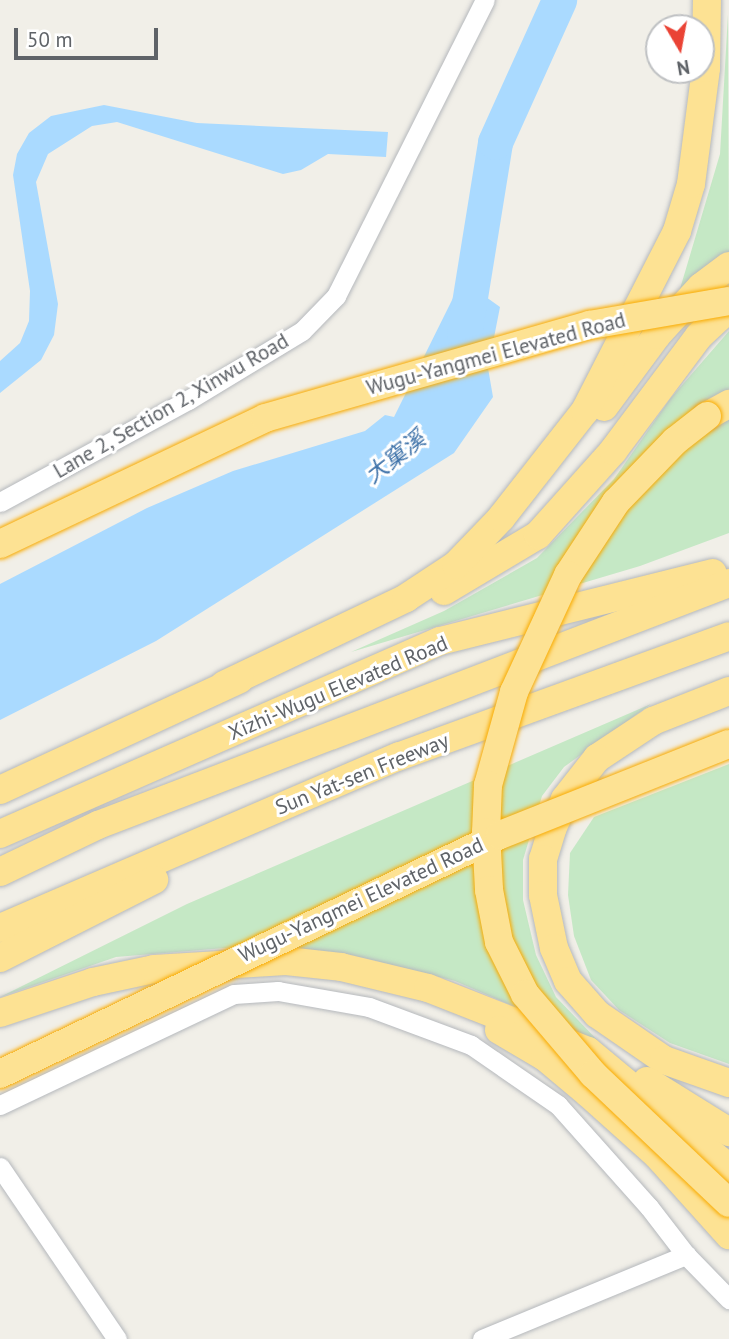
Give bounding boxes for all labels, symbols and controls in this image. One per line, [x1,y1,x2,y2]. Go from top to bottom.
scale bar [18,14,161,58]
north arrow [645,14,715,84]
text: 50 m [27,26,73,53]
text: N [675,55,692,81]
street label: Wugu-Yangmei Elevated Road [364,307,628,401]
street label: Lane 2, Section 2, Xinwu Road [47,327,295,485]
water label: 大窠溪 [359,425,431,489]
street label: Xizhi-Wugu Elevated Road [225,630,451,746]
street label: Sun Yat-sen Freeway [271,728,453,820]
street label: Wugu-Yangmei Elevated Road [235,832,487,968]

